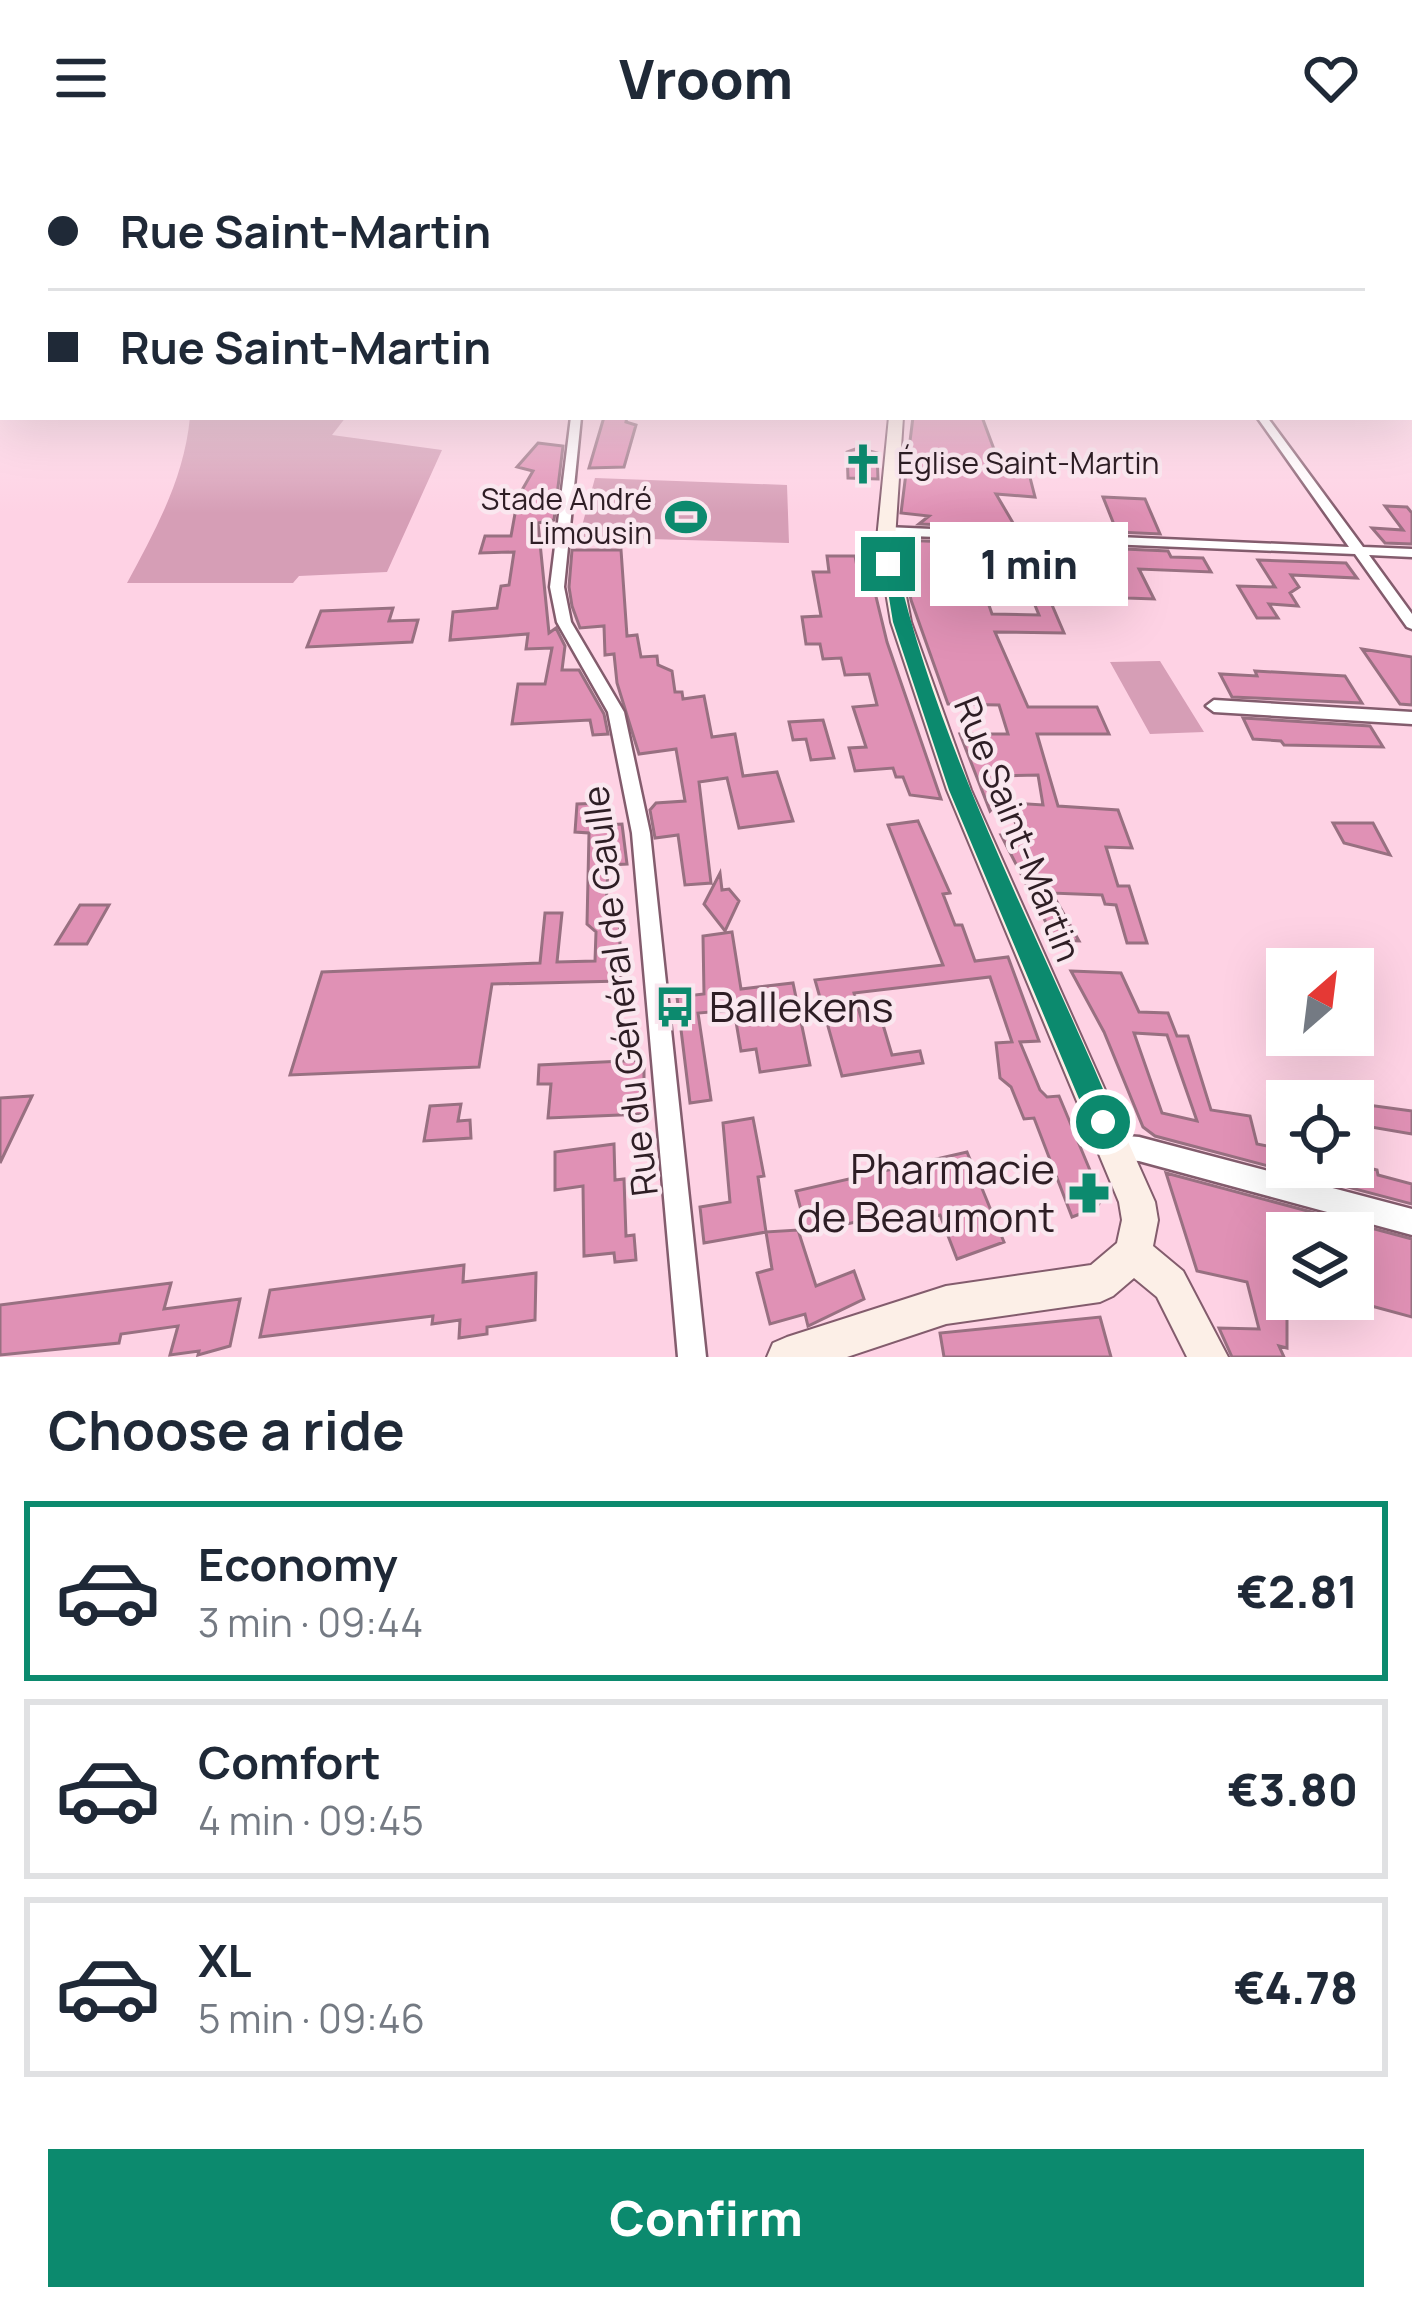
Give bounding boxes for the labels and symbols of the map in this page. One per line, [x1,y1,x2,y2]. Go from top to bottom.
church icon: Église Saint-Martin [840,441,886,487]
place label: Église Saint-Martin [897,442,1159,483]
place label: Stade André Limousin [481,478,652,553]
sports icon: Stade André Limousin [663,494,709,540]
callout: 1 min [930,522,1128,606]
route end [861,537,915,591]
street label: Rue Saint-Martin [943,689,1094,968]
street label: Rue du Général de Gaulle [570,783,669,1199]
north arrow [1266,948,1374,1056]
place label: Ballekens [709,977,894,1035]
bus stop icon: Ballekens [652,984,698,1030]
route start [1076,1095,1130,1149]
place label: Pharmacie de Beaumont [797,1139,1055,1245]
pharmacy icon: Pharmacie de Beaumont [1066,1170,1112,1216]

